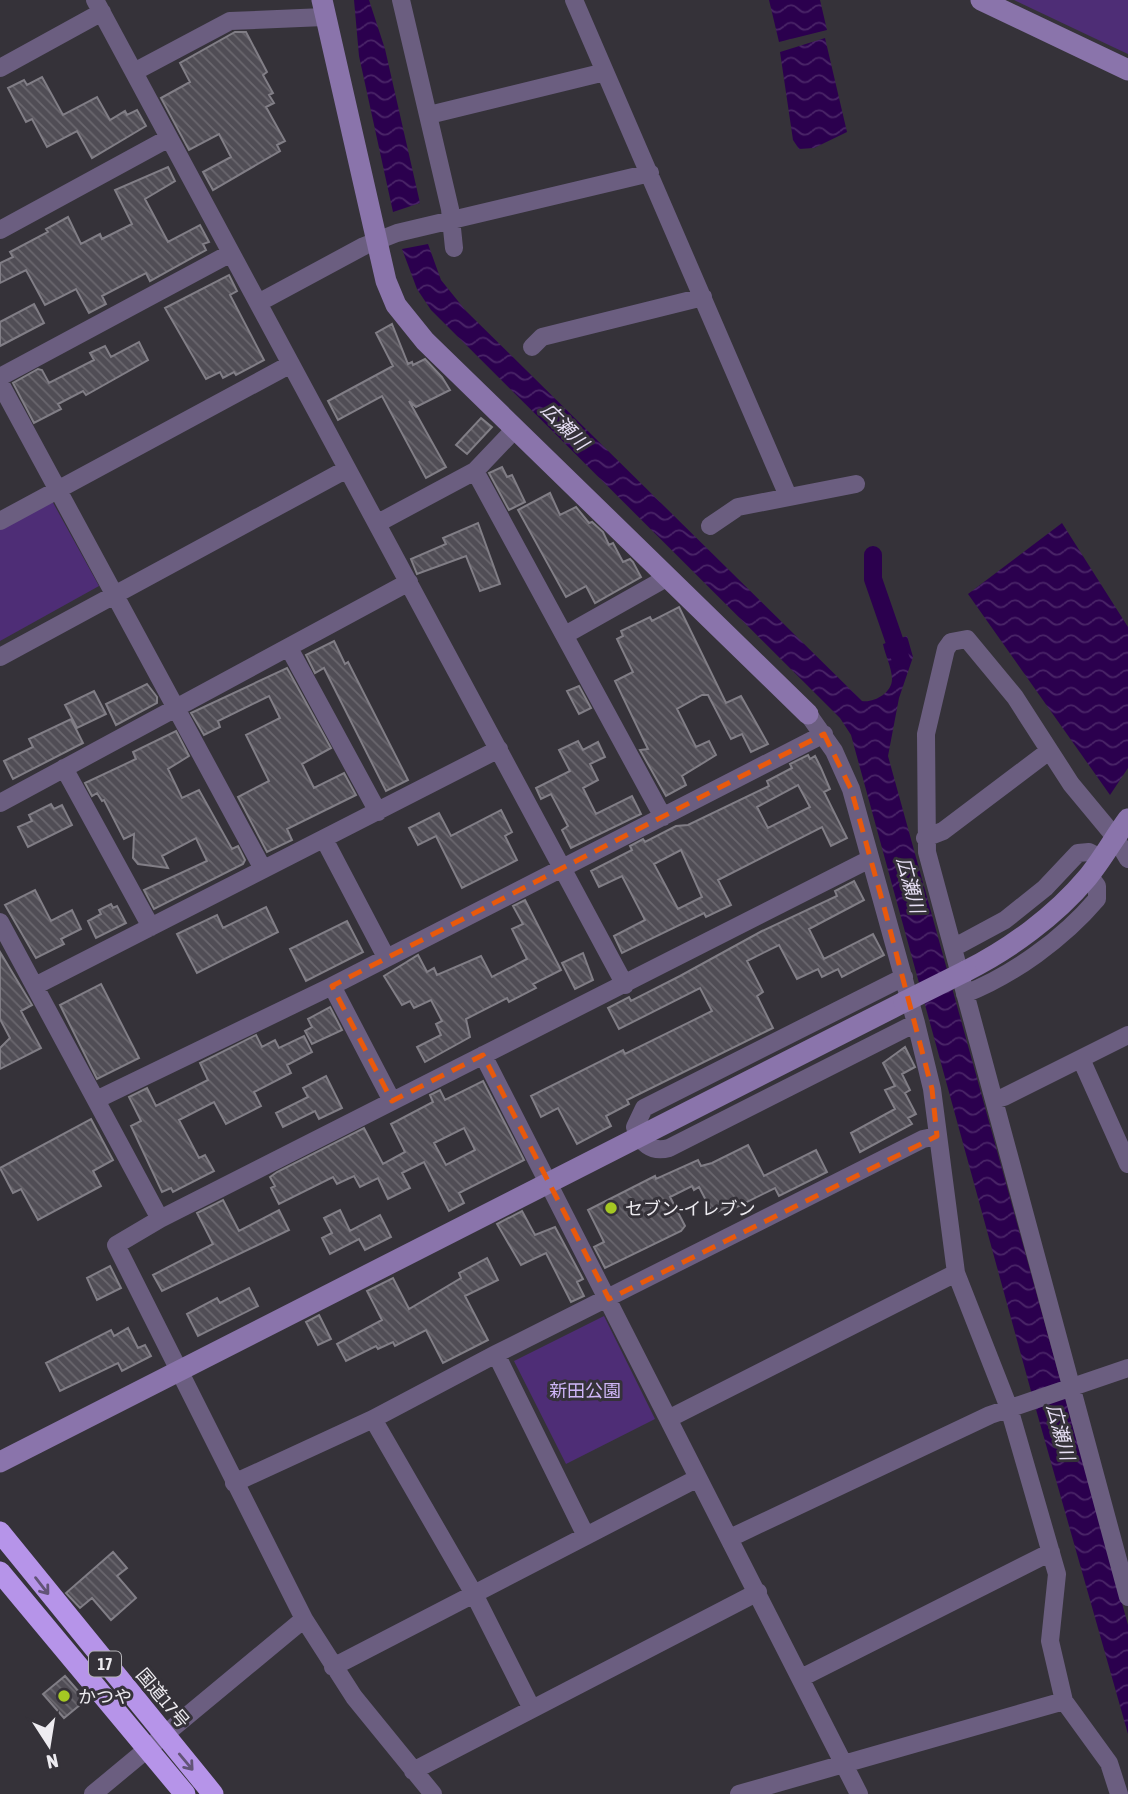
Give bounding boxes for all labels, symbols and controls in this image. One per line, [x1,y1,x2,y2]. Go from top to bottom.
water label: 広瀬川 [537,398,594,455]
water label: 広瀬川 [893,855,930,917]
place label: セブン-イレブン [625,1198,756,1219]
marker: セブン-イレブン [603,1200,619,1216]
park label: 新田公園 [549,1380,621,1401]
water label: 広瀬川 [1043,1402,1080,1464]
one-way arrow [35,1576,50,1594]
road number: 17 [89,1652,121,1676]
street label: 国道17号 [132,1664,194,1732]
place label: かつや [78,1686,132,1707]
marker: かつや [56,1688,72,1704]
north arrow [14,1710,84,1780]
text: N [45,1750,60,1774]
one-way arrow [178,1752,194,1770]

